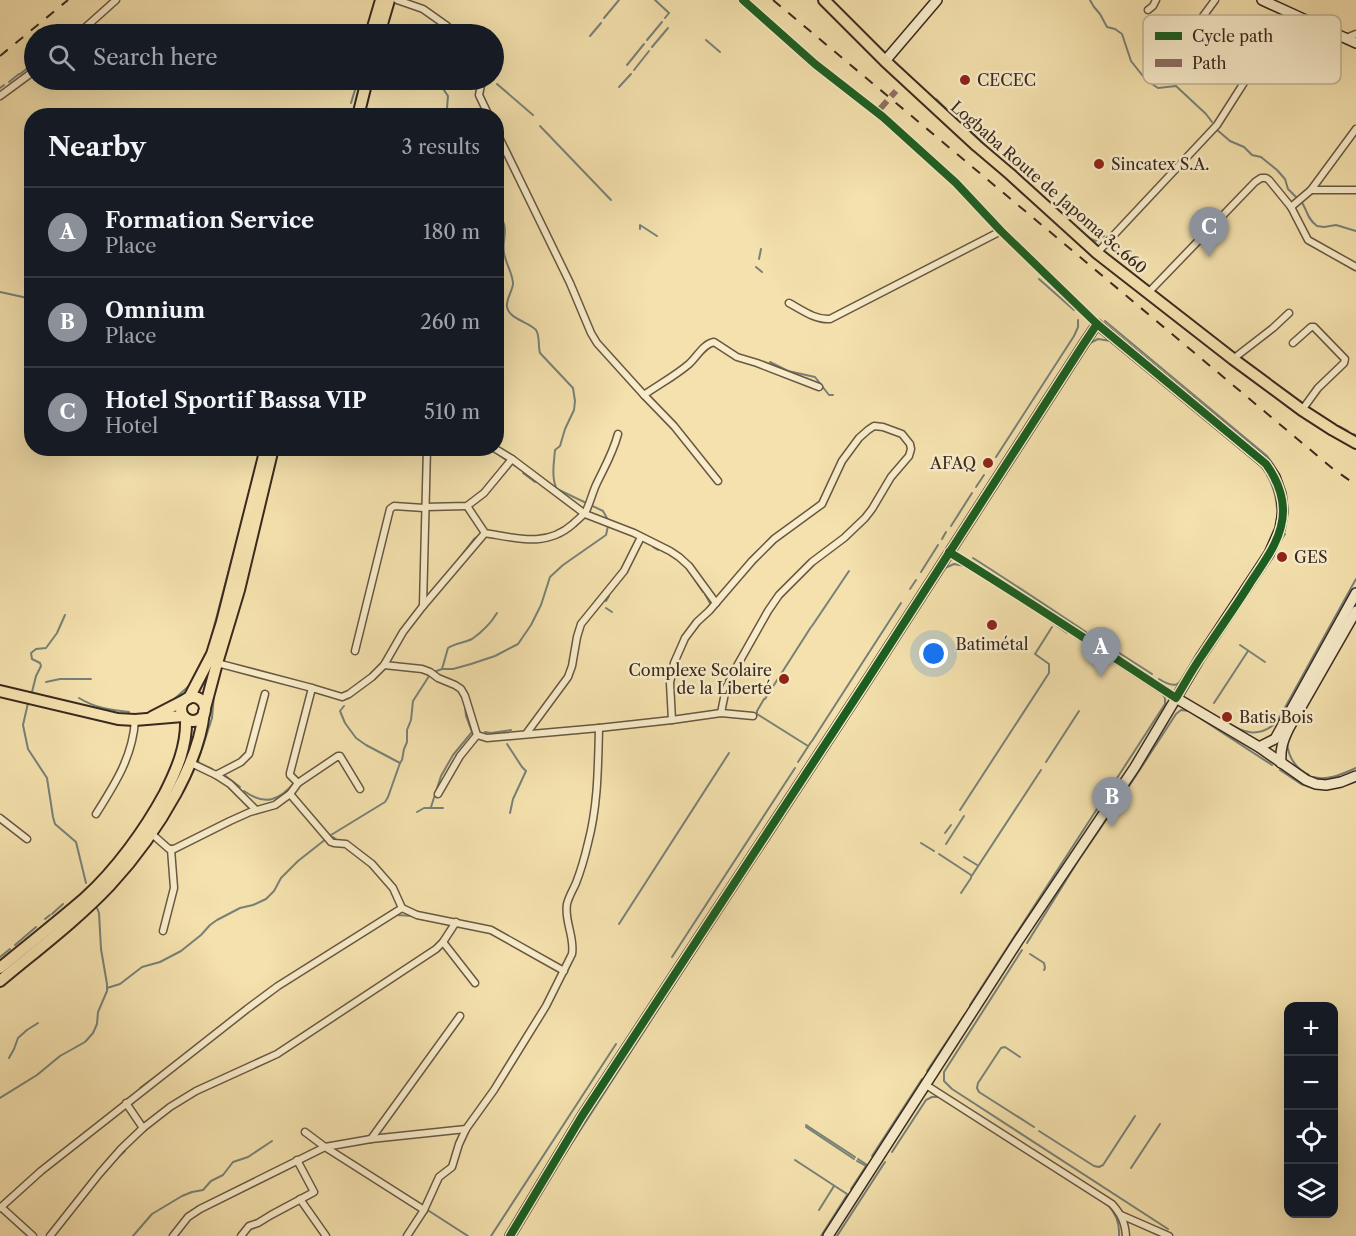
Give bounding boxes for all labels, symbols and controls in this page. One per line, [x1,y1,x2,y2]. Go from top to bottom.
legend [1143,15,1341,84]
search box [24,24,504,90]
text: Cycle path [1192,26,1273,46]
icon: search [45,41,78,74]
text: Search here [93,44,218,71]
text: Path [1192,53,1226,73]
place label: CECEC [977,70,1036,90]
marker: CECEC [958,73,972,87]
street label: Logbaba Route de Japoma 3c.660 [947,96,1151,278]
text: Nearby [48,131,146,163]
text: 3 results [402,135,480,159]
place label: Sincatex S.A. [1111,154,1209,174]
marker: Sincatex S.A. [1092,157,1106,171]
text: Formation Service [105,207,314,234]
pin: C [1190,208,1228,257]
text: A [60,220,75,244]
text: 180 m [423,220,480,244]
text: Place [105,234,156,258]
text: Omnium [105,297,205,324]
text: B [60,310,75,334]
text: 260 m [420,310,480,334]
text: Place [105,324,156,348]
text: Hotel Sportif Bassa VIP [105,387,367,414]
text: C [59,400,76,424]
text: 510 m [424,400,480,424]
text: Hotel [105,414,158,438]
place label: AFAQ [929,453,976,473]
marker: AFAQ [981,456,995,470]
place label: GES [1294,547,1328,567]
marker: GES [1275,550,1289,564]
marker: Batimétal [985,618,999,632]
pin: A [1082,628,1120,677]
place label: Batimétal [956,634,1029,654]
your location [919,639,948,668]
place label: Complexe Scolaire de la Liberté [629,660,772,698]
marker: Complexe Scolaire de la Liberté [777,672,791,686]
place label: Batis Bois [1239,707,1313,727]
marker: Batis Bois [1220,710,1234,724]
pin: B [1092,778,1132,827]
map controls [1284,1002,1338,1218]
button: + [1284,1002,1338,1056]
button: − [1284,1056,1338,1110]
button: locate [1284,1110,1338,1164]
button: layers [1284,1164,1338,1218]

